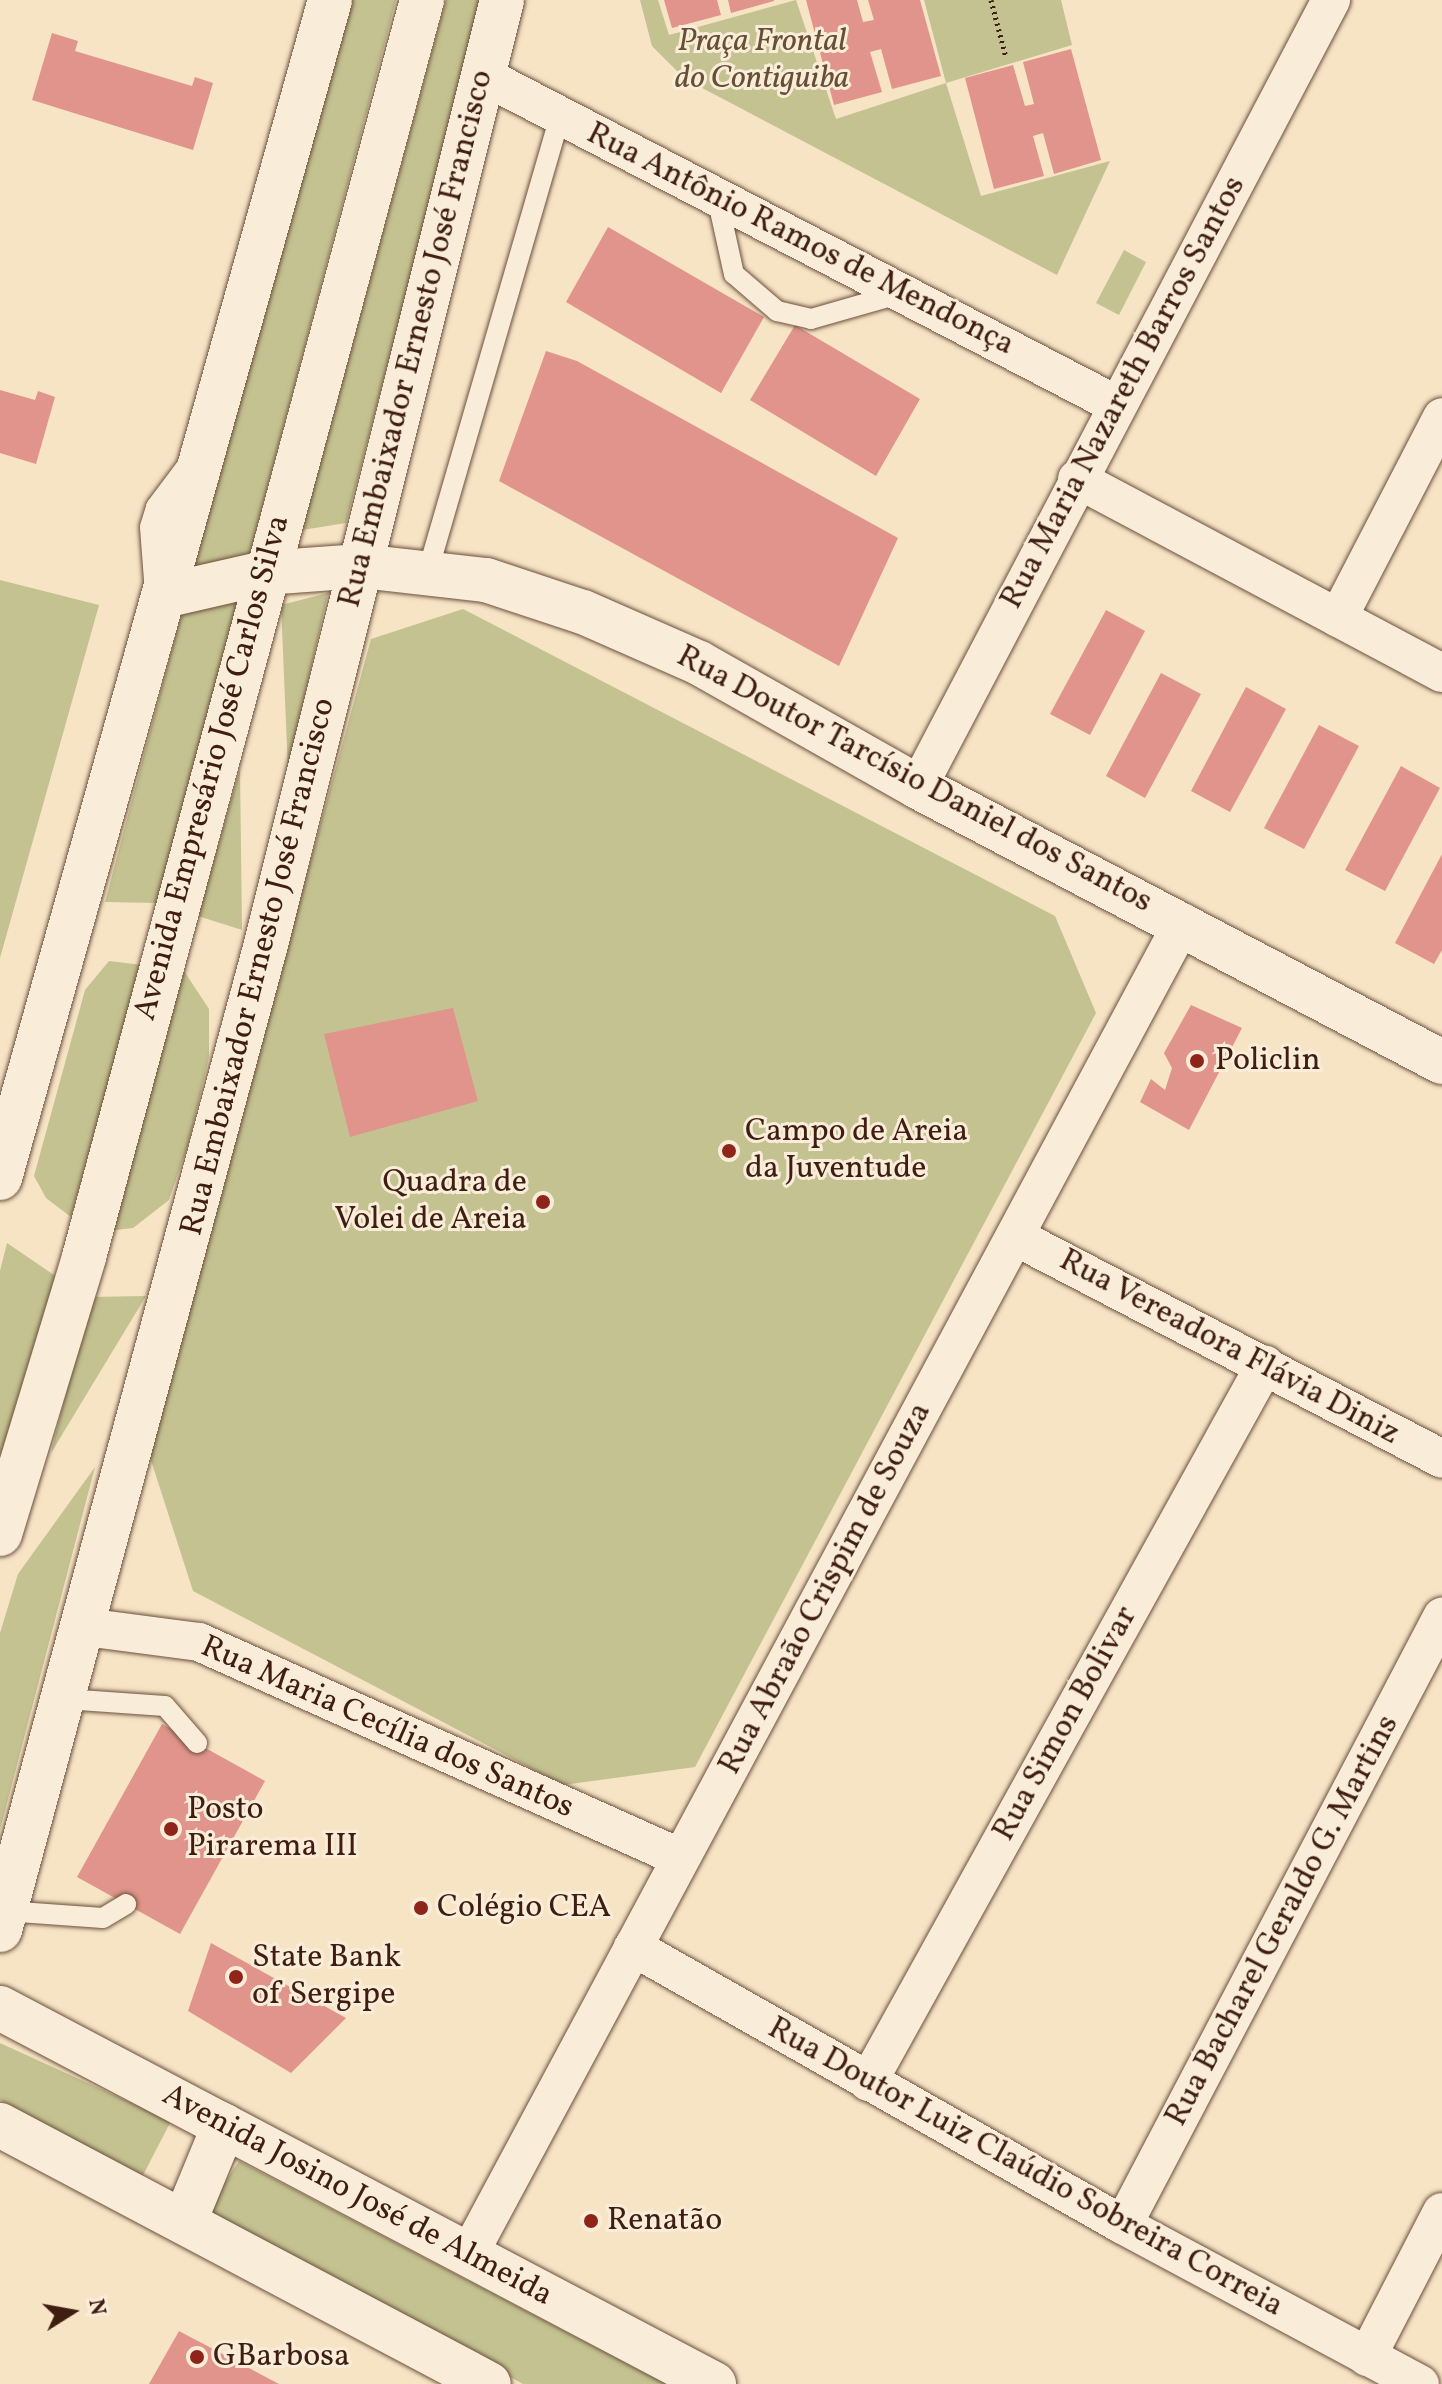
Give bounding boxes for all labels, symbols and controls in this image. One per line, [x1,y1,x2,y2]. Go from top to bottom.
park label: Praça Frontal do Contiguiba [675,24,849,99]
street label: Rua Embaixador Ernesto José Francisco [332,66,502,612]
street label: Rua Antônio Ramos de Mendonça [580,115,1020,365]
street label: Rua Maria Nazareth Barros Santos [993,170,1255,616]
street label: Avenida Empresário José Carlos Silva [127,511,299,1025]
street label: Rua Doutor Tarcísio Daniel dos Santos [669,638,1159,922]
street label: Rua Embaixador Ernesto José Francisco [174,694,344,1240]
place label: Policlin [1215,1042,1321,1080]
marker: Policlin [1186,1050,1208,1072]
place label: Campo de Areia da Juventude [745,1114,968,1189]
marker: Campo de Areia da Juventude [720,1142,738,1160]
place label: Quadra de Volei de Areia [334,1165,527,1240]
marker: Quadra de Volei de Areia [534,1193,552,1211]
street label: Rua Vereadora Flávia Diniz [1052,1242,1406,1454]
street label: Rua Abraão Crispim de Souza [711,1396,941,1782]
street label: Rua Simon Bolivar [986,1600,1146,1848]
street label: Rua Maria Cecília dos Santos [194,1628,580,1828]
street label: Rua Bacharel Geraldo G. Martins [1158,1709,1408,2133]
place label: Posto Pirarema III [187,1792,358,1867]
marker: Posto Pirarema III [162,1820,180,1838]
place label: Colégio CEA [437,1889,611,1927]
marker: Colégio CEA [412,1899,430,1917]
place label: State Bank of Sergipe [252,1940,401,2015]
marker: State Bank of Sergipe [227,1968,245,1986]
street label: Rua Doutor Luiz Claúdio Sobreira Correia [761,2010,1289,2326]
street label: Avenida Josino José de Almeida [155,2077,559,2315]
place label: Renatão [607,2202,722,2240]
marker: Renatão [582,2212,600,2230]
north arrow [32,2272,112,2352]
text: N [79,2297,113,2318]
place label: GBarbosa [213,2338,350,2376]
marker: GBarbosa [188,2348,206,2366]

